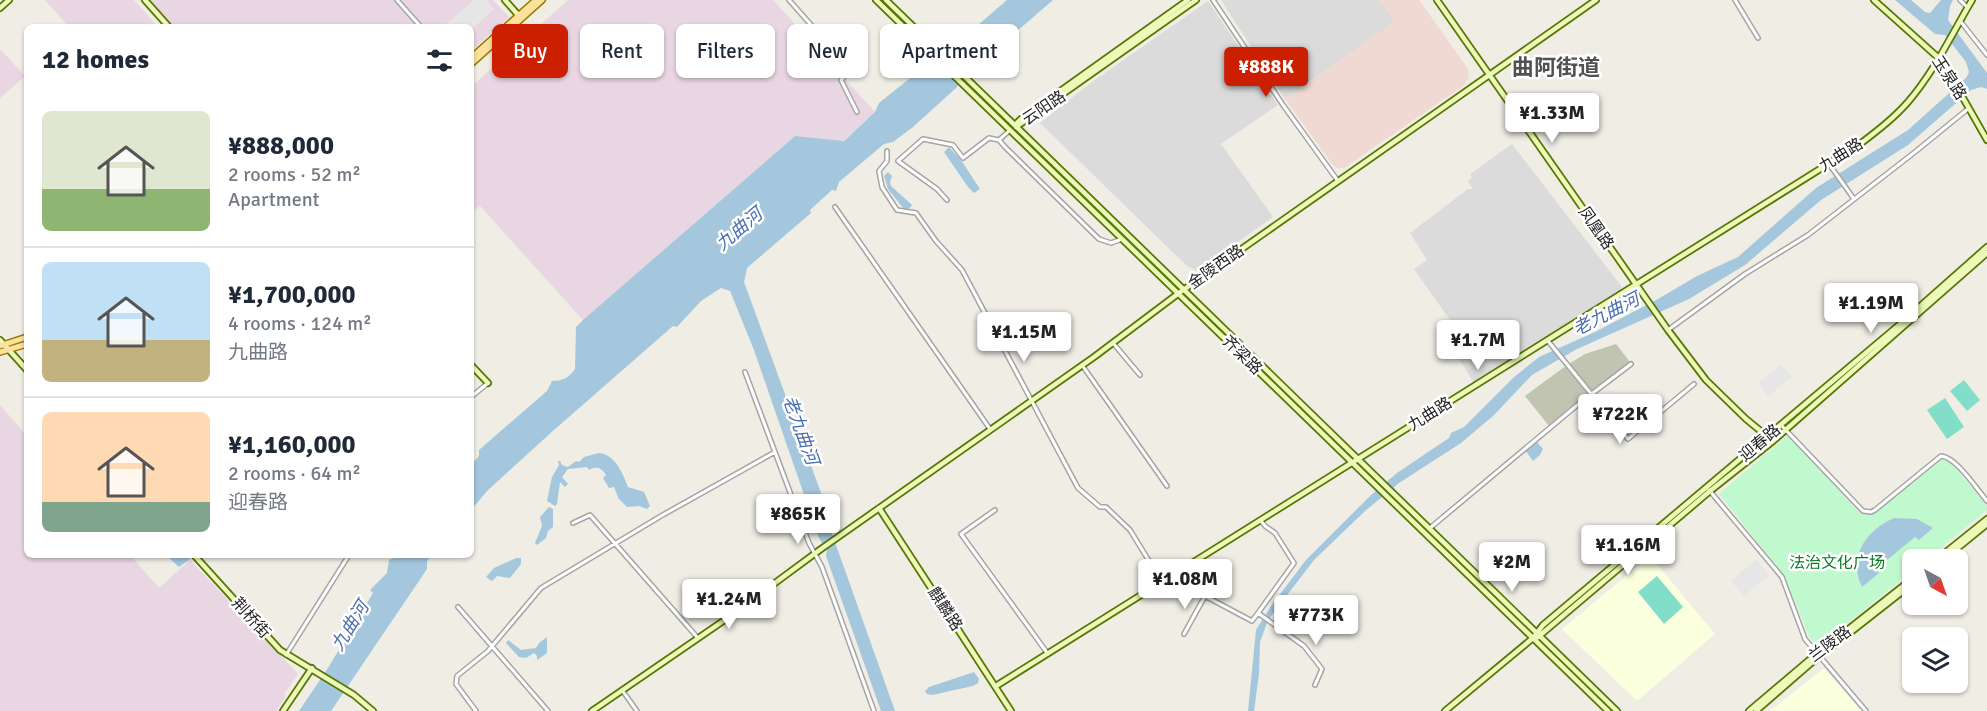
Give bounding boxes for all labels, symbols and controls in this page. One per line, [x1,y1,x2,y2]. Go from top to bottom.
chip: Buy [492,24,568,78]
chip: Rent [580,24,664,78]
chip: Filters [676,24,775,78]
chip: New [787,24,868,78]
chip: Apartment [880,24,1019,78]
text: 12 homes [42,44,149,76]
icon: filters [423,44,456,77]
pin: ¥888K [1224,47,1308,98]
street label: 玉泉路 [1928,52,1970,104]
text: ¥888K [1238,54,1294,79]
district label: 曲阿街道 [1512,54,1600,81]
street label: 云阳路 [1019,86,1069,130]
pin: ¥1.33M [1503,93,1601,144]
text: ¥1.33M [1519,100,1585,125]
text: ¥888,000 [228,130,334,162]
street label: 九曲路 [1815,134,1867,176]
icon: home [90,135,162,207]
text: 2 rooms · 52 m² [228,162,361,187]
text: Apartment [228,187,320,212]
water label: 九曲河 [711,201,769,255]
street label: 凤凰路 [1574,203,1618,253]
street label: 金陵西路 [1184,240,1248,294]
text: ¥1,700,000 [228,279,356,311]
pin: ¥1.19M [1822,283,1920,334]
icon: home [90,286,162,358]
water label: 老九曲河 [1569,286,1646,340]
text: ¥1.19M [1838,290,1904,315]
text: 4 rooms · 124 m² [228,311,372,336]
pin: ¥1.15M [975,312,1073,363]
text: ¥1.15M [991,319,1057,344]
pin: ¥1.7M [1436,320,1520,371]
text: ¥1.7M [1451,327,1505,352]
street label: 齐梁路 [1218,331,1266,379]
text: 九曲路 [228,340,288,365]
water label: 老九曲河 [778,392,825,470]
street label: 九曲路 [1404,393,1456,435]
pin: ¥722K [1578,394,1662,445]
text: ¥722K [1592,401,1648,426]
street label: 迎春路 [1735,420,1785,466]
text: ¥1,160,000 [228,429,356,461]
icon: home [90,436,162,508]
text: 2 rooms · 64 m² [228,461,361,486]
text: 迎春路 [228,490,288,515]
pin: ¥865K [756,494,840,545]
text: ¥865K [770,501,826,526]
pin: ¥1.16M [1579,525,1677,576]
text: ¥1.16M [1595,532,1661,557]
pin: ¥2M [1483,542,1541,593]
text: ¥2M [1493,549,1531,574]
north arrow [1902,549,1968,615]
map controls [1902,549,1968,693]
park label: 法治文化广场 [1789,553,1885,573]
pin: ¥1.08M [1136,559,1234,610]
text: ¥1.08M [1152,566,1218,591]
pin: ¥1.24M [680,579,778,630]
street label: 麒麟路 [924,583,966,635]
text: ¥1.24M [696,586,762,611]
street label: 荆桥街 [228,593,274,643]
water label: 九曲河 [326,595,375,655]
pin: ¥773K [1274,595,1358,646]
text: ¥773K [1288,602,1344,627]
street label: 兰陵路 [1805,622,1855,666]
button: layers [1902,627,1968,693]

